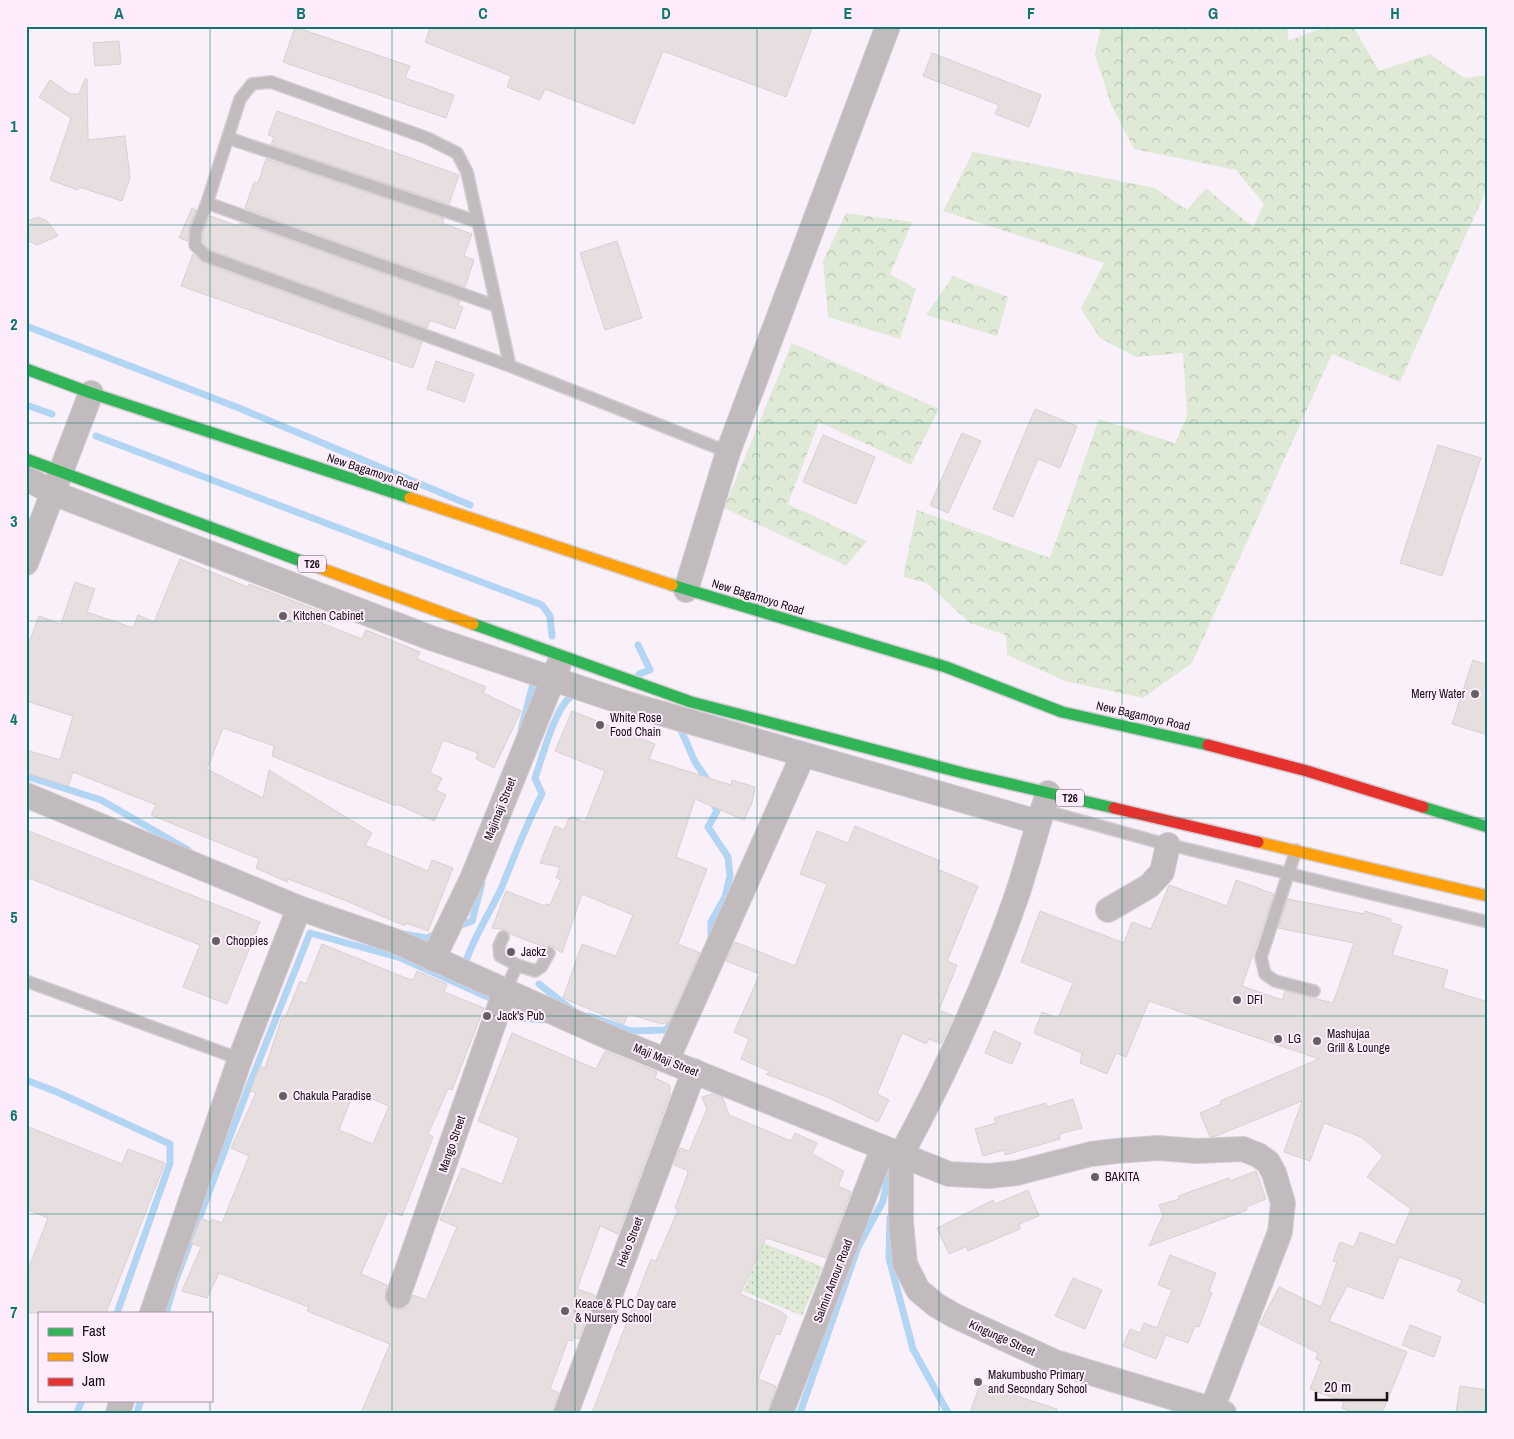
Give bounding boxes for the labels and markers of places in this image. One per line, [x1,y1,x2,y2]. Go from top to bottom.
place label: Kitchen Cabinet [293,608,364,624]
marker: Kitchen Cabinet [277,610,289,622]
place label: Merry Water [1411,686,1466,702]
marker: Merry Water [1469,688,1481,700]
place label: White Rose Food Chain [610,710,661,740]
marker: White Rose Food Chain [594,719,606,731]
place label: Choppies [226,933,268,949]
marker: Choppies [210,935,222,947]
place label: Jackz [521,944,546,960]
marker: Jackz [505,946,517,958]
place label: DFI [1247,992,1263,1008]
marker: DFI [1231,994,1243,1006]
place label: Jack's Pub [497,1008,544,1024]
marker: Jack's Pub [481,1010,493,1022]
place label: Mashujaa Grill & Lounge [1327,1026,1390,1056]
place label: LG [1288,1031,1301,1047]
marker: LG [1272,1033,1284,1045]
marker: Mashujaa Grill & Lounge [1311,1035,1323,1047]
place label: Chakula Paradise [293,1088,371,1104]
marker: Chakula Paradise [277,1090,289,1102]
place label: BAKITA [1105,1169,1140,1185]
marker: BAKITA [1089,1171,1101,1183]
place label: Keace & PLC Day care & Nursery School [575,1296,676,1326]
marker: Keace & PLC Day care & Nursery School [559,1305,571,1317]
place label: Makumbusho Primary and Secondary School [988,1367,1087,1397]
marker: Makumbusho Primary and Secondary School [972,1376,984,1388]

